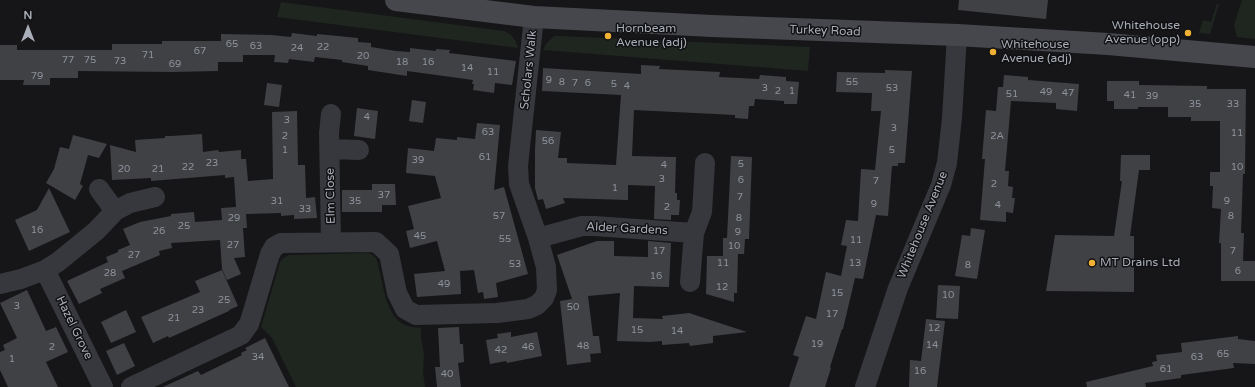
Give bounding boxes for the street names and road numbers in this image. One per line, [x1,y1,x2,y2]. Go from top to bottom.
street label: Turkey Road [789,23,861,39]
street label: Scholars Walk [518,30,540,110]
street label: Elm Close [323,168,339,224]
street label: Whitehouse Avenue [895,169,951,281]
street label: Alder Gardens [586,220,668,238]
street label: Hazel Grove [53,294,95,362]

